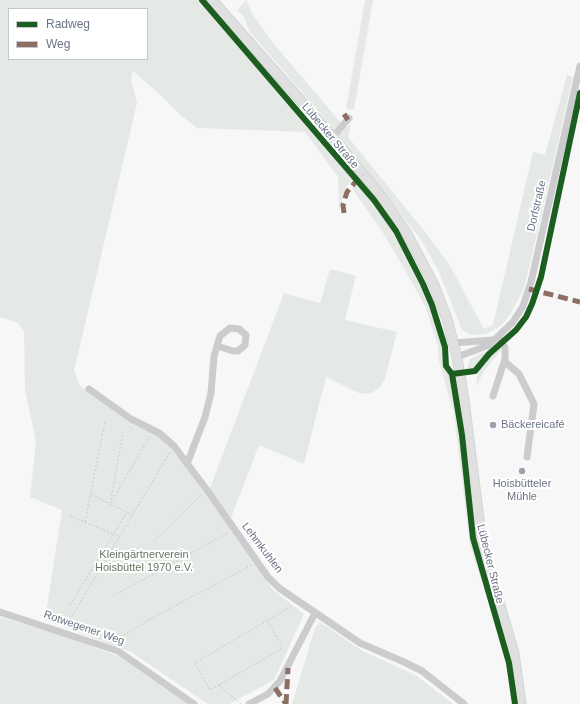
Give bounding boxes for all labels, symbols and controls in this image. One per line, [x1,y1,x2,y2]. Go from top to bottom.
legend [8,8,148,60]
text: Radweg [46,17,90,31]
text: Weg [46,37,70,51]
street label: Lübecker Straße [299,101,361,171]
street label: Dorfstraße [525,179,549,233]
place label: Bäckereicafé [501,418,565,432]
marker: Bäckereicafé [488,420,498,430]
marker: Hoisbütteler Mühle [517,466,527,476]
place label: Hoisbütteler Mühle [493,477,551,503]
street label: Lehmkuhlen [239,520,285,576]
street label: Lübecker Straße [474,523,506,605]
park label: Kleingärtnerverein Hoisbüttel 1970 e.V. [95,548,193,574]
street label: Rotwegener Weg [42,608,126,648]

